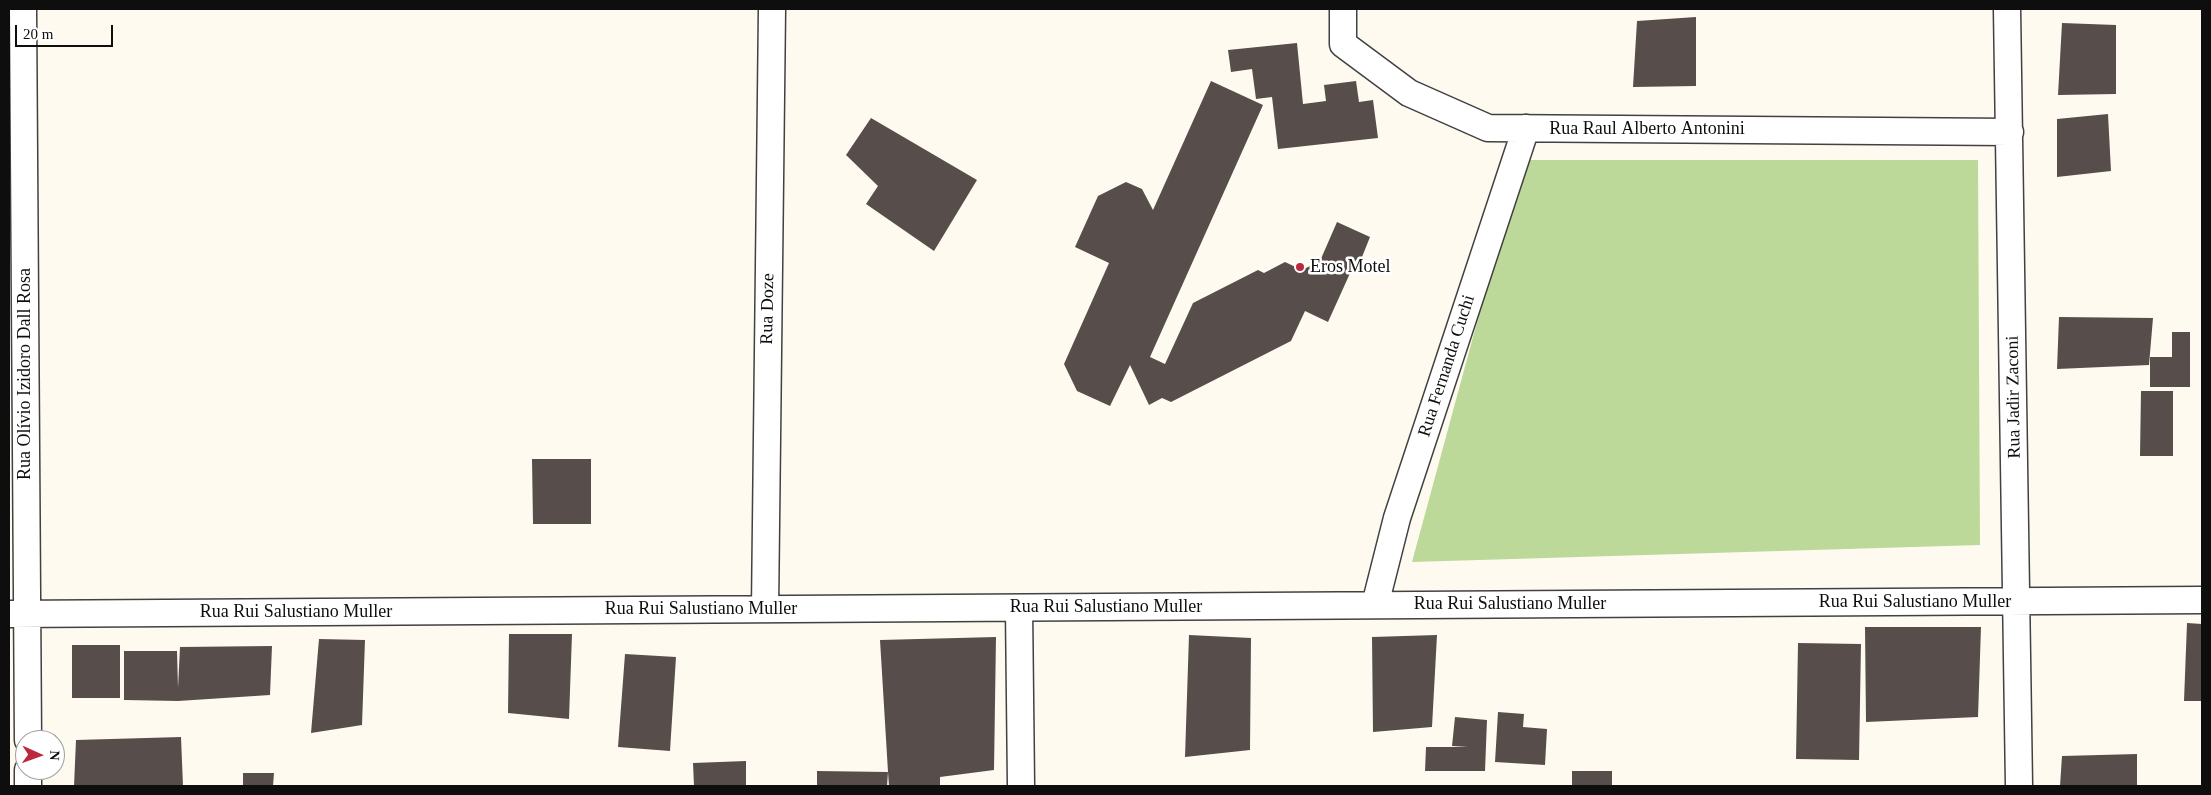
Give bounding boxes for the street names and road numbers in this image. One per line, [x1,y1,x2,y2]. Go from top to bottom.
street label: Rua Raul Alberto Antonini [1549,118,1745,140]
street label: Rua Olívio Izidoro Dall Rosa [14,268,36,480]
street label: Rua Doze [757,273,779,345]
street label: Rua Fernanda Cuchi [1414,292,1480,440]
street label: Rua Jadir Zaconi [2002,335,2026,459]
street label: Rua Rui Salustiano Muller [1819,591,2011,613]
street label: Rua Rui Salustiano Muller [1414,593,1606,615]
street label: Rua Rui Salustiano Muller [1010,596,1202,618]
street label: Rua Rui Salustiano Muller [605,598,797,620]
street label: Rua Rui Salustiano Muller [200,601,392,623]

